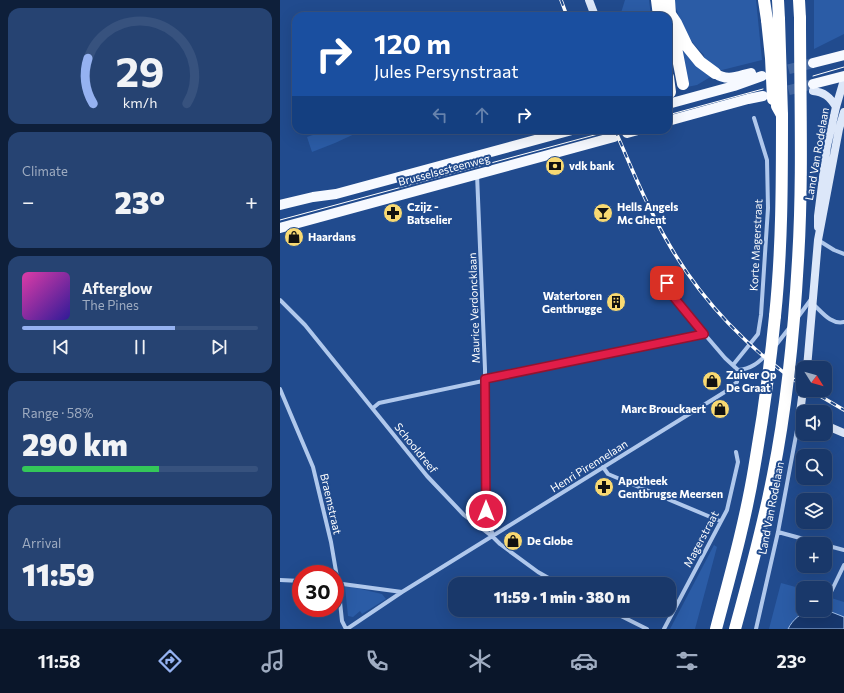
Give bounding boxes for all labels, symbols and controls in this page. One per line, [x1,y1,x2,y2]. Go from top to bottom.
text: 120 m [374,26,451,60]
icon: right [308,28,360,80]
text: 29 [115,45,165,96]
text: Jules Persynstraat [374,60,519,82]
text: km/h [123,93,157,111]
icon: left [429,104,451,126]
icon: ahead [471,104,493,126]
icon: right [513,104,535,126]
street label: Land Van Rodelaan [802,106,831,201]
street label: Brusselsesteenweg [396,151,491,188]
bank icon: vdk bank [544,155,566,177]
place label: vdk bank [569,159,615,172]
text: Climate [22,163,68,179]
text: 23° [115,183,165,220]
text: − [22,188,35,215]
text: + [245,188,258,215]
street label: Korte Magerstraat [747,198,764,291]
place label: Czijz - Batselier [407,200,452,226]
place label: Hells Angels Mc Ghent [617,200,678,226]
pharmacy icon: Czijz - Batselier [382,202,404,224]
bar icon: Hells Angels Mc Ghent [592,202,614,224]
shop icon: Haardans [283,226,305,248]
place label: Haardans [308,230,356,243]
street label: Maurice Verdoncklaan [465,252,482,364]
pin [650,266,684,300]
icon: arrive [656,272,678,294]
text: Afterglow [82,279,152,297]
place label: Watertoren Gentbrugge [542,289,602,315]
building icon: Watertoren Gentbrugge [605,291,627,313]
text: The Pines [82,297,139,313]
icon: previous [50,336,72,358]
icon: pause [129,336,151,358]
icon: next [208,336,230,358]
north arrow [796,361,832,397]
map controls [796,361,832,617]
place label: Zuiver Op De Graat [726,368,777,394]
shop icon: Zuiver Op De Graat [701,370,723,392]
shop icon: Marc Brouckaert [709,398,731,420]
place label: Marc Brouckaert [621,402,706,415]
text: Range · 58% [22,405,94,421]
button: sound [796,405,832,441]
street label: Schooldreef [392,420,441,476]
text: 290 km [22,425,128,462]
street label: Henri Pirennelaan [548,437,630,495]
button: search [796,449,832,485]
street label: Land Van Rodelaan [755,460,786,555]
street label: Braemstraat [318,472,345,536]
place label: Apotheek Gentbrugse Meersen [618,474,723,500]
pharmacy icon: Apotheek Gentbrugse Meersen [593,476,615,498]
position arrow [465,490,507,532]
button: layers [796,493,832,529]
street label: Magerstraat [680,508,721,569]
shop icon: De Globe [502,530,524,552]
place label: De Globe [527,534,573,547]
text: Arrival [22,535,61,551]
button: + [796,537,832,573]
text: 11:59 [22,555,95,592]
speed limit sign: 30 [292,565,344,617]
button: − [796,581,832,617]
text: 11:59 · 1 min · 380 m [494,588,630,606]
icon: directions [156,647,184,675]
icon: music [259,647,287,675]
icon: phone [363,647,391,675]
icon: climate [466,647,494,675]
icon: car [570,647,598,675]
icon: filters [673,647,701,675]
text: 11:58 [38,650,80,672]
text: 23° [776,650,806,672]

